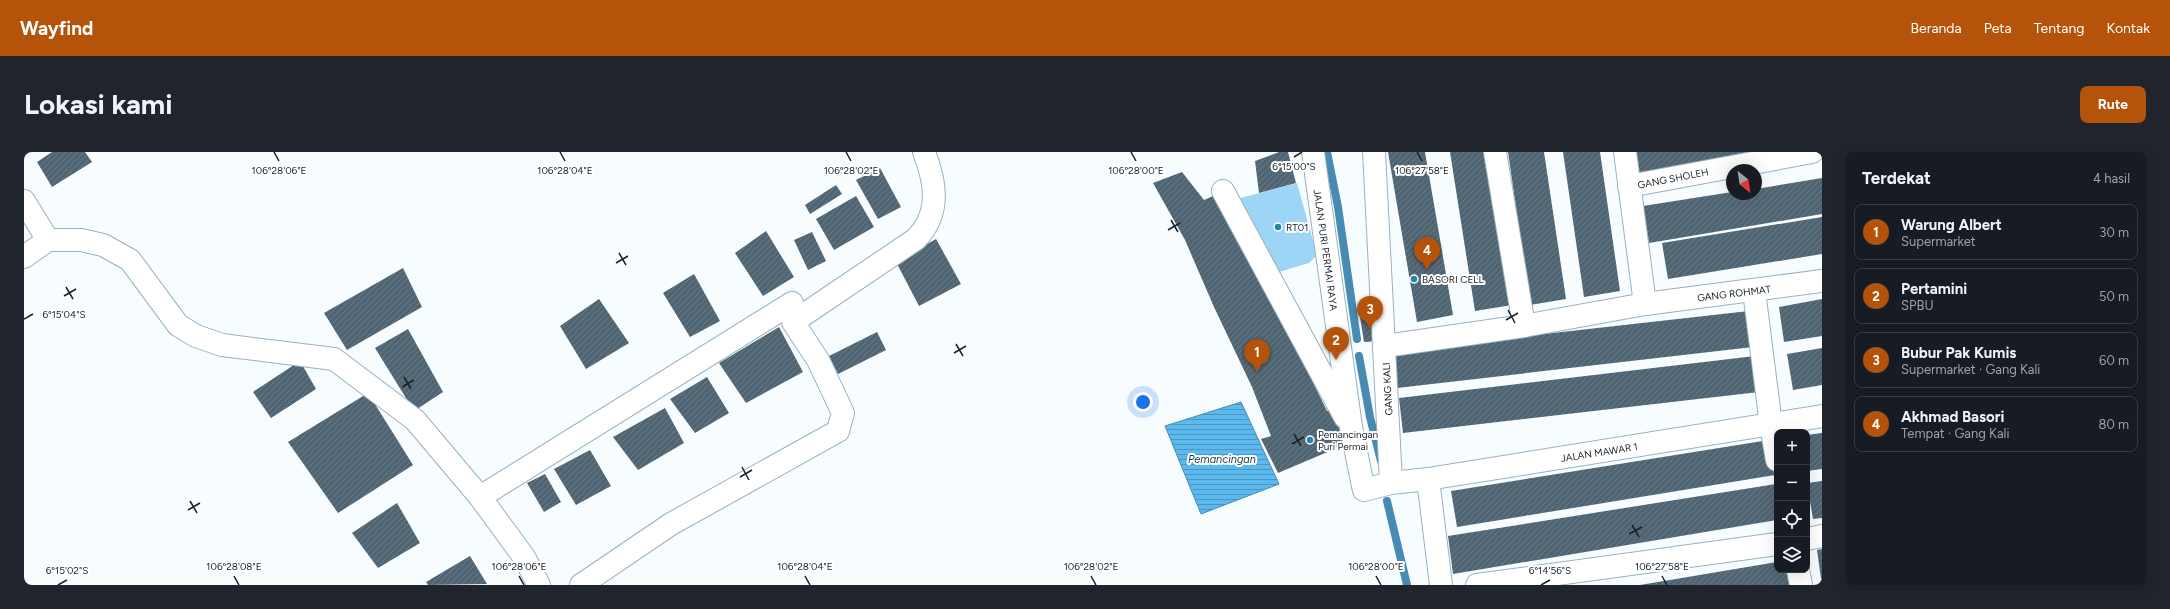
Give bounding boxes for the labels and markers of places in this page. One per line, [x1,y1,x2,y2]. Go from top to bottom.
place label: RT01 [1286,221,1308,234]
marker: RT01 [1273,222,1283,232]
pin: 4 [1414,237,1440,270]
place label: BASORI CELL [1422,273,1485,286]
marker: BASORI CELL [1409,274,1419,284]
pin: 3 [1357,296,1383,329]
pin: 2 [1323,327,1349,360]
pin: 1 [1244,339,1270,372]
place label: Pemancingan Puri Permai [1318,428,1379,453]
marker: Pemancingan Puri Permai [1305,435,1315,445]

